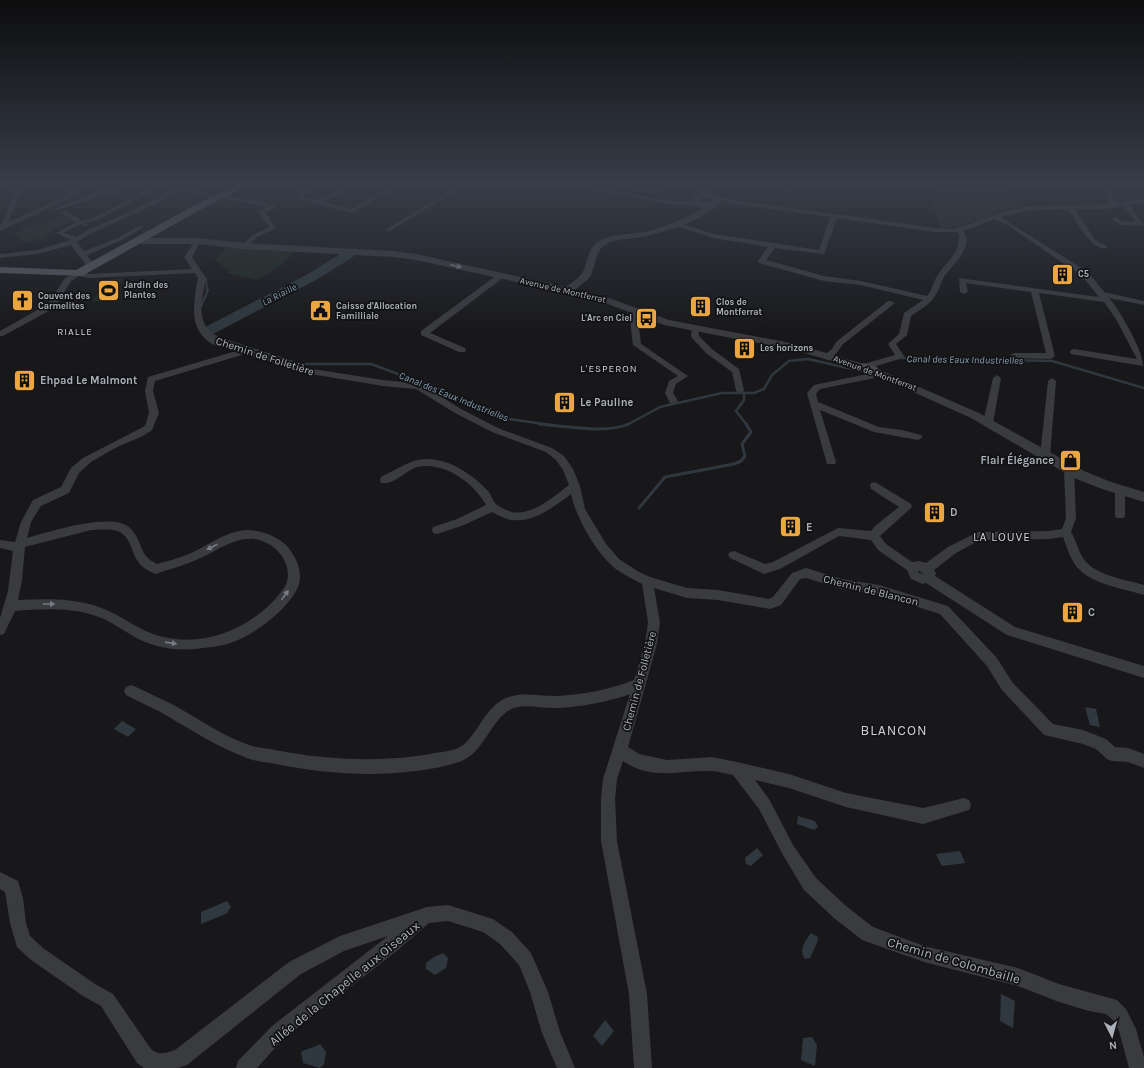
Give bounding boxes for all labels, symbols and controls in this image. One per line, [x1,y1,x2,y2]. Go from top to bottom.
building icon: C5 [1050,261,1076,287]
one-way arrow [450,264,462,270]
place label: C5 [1078,269,1089,279]
street label: Avenue de Montferrat [519,275,607,305]
sports icon: Jardin des Plantes [95,277,121,303]
place label: Jardin des Plantes [124,280,168,300]
water label: La Riaille [260,281,299,309]
church icon: Couvent des Carmelites [10,288,36,314]
place label: Couvent des Carmelites [38,291,91,311]
building icon: Clos de Montferrat [688,294,714,320]
place label: Clos de Montferrat [716,297,763,317]
public building icon: Caisse d'Allocation Familliale [307,298,333,324]
place label: Caisse d'Allocation Familliale [336,301,417,321]
bus stop icon: L'Arc en Ciel [634,305,660,331]
place label: L'Arc en Ciel [581,313,632,323]
district label: RIALLE [57,326,93,338]
street label: Chemin de Folletière [214,334,316,379]
building icon: Les horizons [732,335,758,361]
place label: Les horizons [760,343,814,353]
street label: Avenue de Montferrat [832,353,919,393]
water label: Canal des Eaux Industrielles [906,353,1024,367]
district label: L'ESPERON [580,363,638,375]
building icon: Ehpad Le Malmont [12,367,38,393]
water label: Canal des Eaux Industrielles [397,369,510,424]
place label: Ehpad Le Malmont [40,374,138,387]
building icon: Le Pauline [552,389,578,415]
place label: Le Pauline [580,396,634,409]
shop icon: Flair Élégance [1057,447,1083,473]
place label: Flair Élégance [981,452,1054,467]
building icon: D [921,499,947,525]
place label: D [950,506,958,519]
building icon: E [778,514,804,540]
place label: E [806,521,812,534]
district label: LA LOUVE [973,530,1031,544]
one-way arrow [206,543,218,550]
street label: Chemin de Blancon [822,572,920,609]
one-way arrow [281,590,289,601]
building icon: C [1060,599,1086,625]
one-way arrow [43,601,56,607]
place label: C [1088,606,1095,619]
street label: Chemin de Folletière [620,630,659,732]
one-way arrow [165,640,177,646]
district label: BLANCON [860,722,928,739]
street label: Allée de la Chapelle aux Oiseaux [266,918,423,1049]
street label: Chemin de Colombaille [886,934,1022,987]
north arrow [1092,1016,1132,1056]
text: N [1108,1039,1118,1052]

